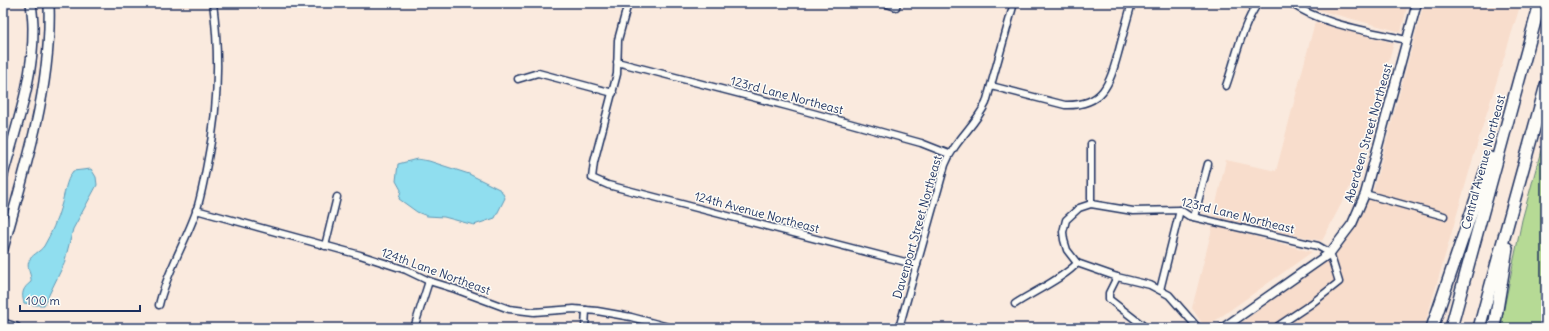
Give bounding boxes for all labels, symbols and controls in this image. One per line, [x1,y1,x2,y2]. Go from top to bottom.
street label: Aberdeen Street Northeast [1341,62,1395,204]
street label: 123rd Lane Northeast [729,73,845,117]
street label: Central Avenue Northeast [1458,93,1508,231]
street label: Davenport Street Northeast [889,154,945,300]
street label: 124th Avenue Northeast [693,188,821,236]
street label: 123rd Lane Northeast [1180,194,1296,236]
street label: 124th Lane Northeast [379,244,493,298]
scale bar [20,287,140,313]
text: 100 m [26,293,60,308]

